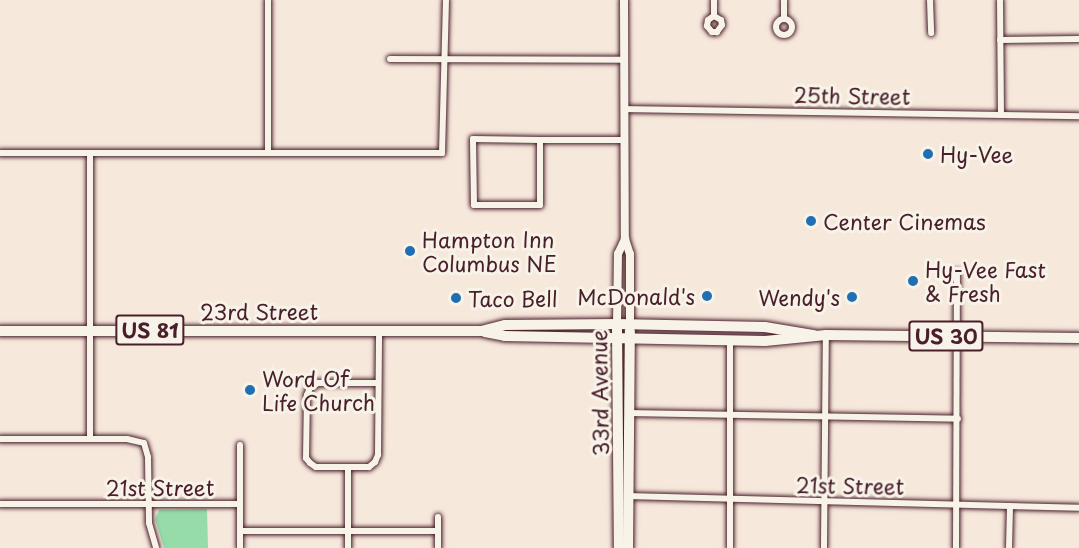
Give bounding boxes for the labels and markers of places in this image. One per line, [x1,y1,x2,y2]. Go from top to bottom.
place label: Hy-Vee [940,141,1013,167]
marker: Hy-Vee [921,147,935,161]
place label: Center Cinemas [823,208,986,234]
marker: Center Cinemas [804,214,818,228]
place label: Hampton Inn Columbus NE [422,226,555,276]
marker: Hampton Inn Columbus NE [403,244,417,258]
place label: Hy-Vee Fast & Fresh [925,256,1047,306]
marker: Hy-Vee Fast & Fresh [906,274,920,288]
place label: McDonald's [577,283,695,309]
place label: Wendy's [758,284,840,310]
place label: Taco Bell [468,285,560,311]
marker: McDonald's [700,289,714,303]
marker: Wendy's [845,290,859,304]
marker: Taco Bell [449,291,463,305]
place label: Word Of Life Church [262,365,378,415]
marker: Word Of Life Church [243,383,257,397]

